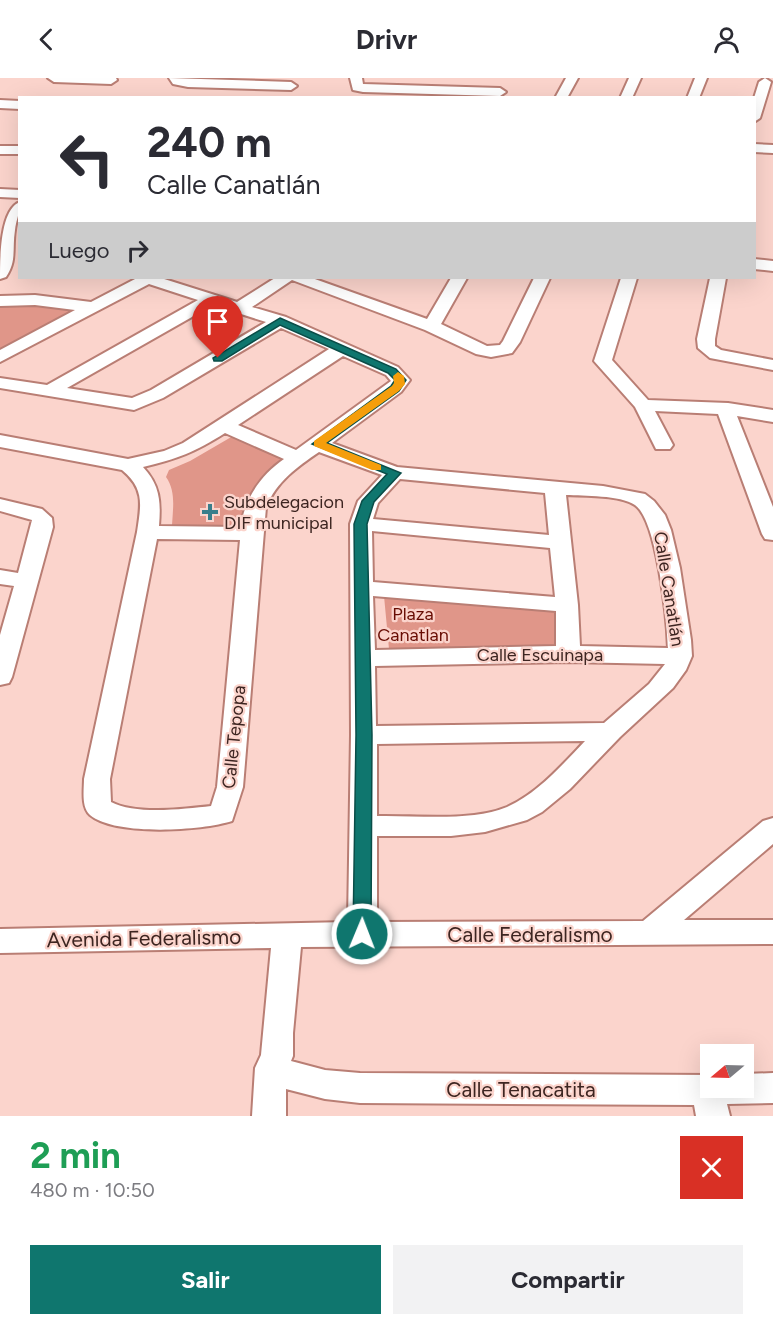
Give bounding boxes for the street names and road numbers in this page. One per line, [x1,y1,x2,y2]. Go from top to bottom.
street label: Calle Canatlán [649,530,689,648]
street label: Calle Escuinapa [477,644,603,666]
street label: Calle Tepopa [218,684,250,790]
street label: Calle Federalismo [447,922,613,947]
street label: Avenida Federalismo [47,924,241,952]
street label: Calle Tenacatita [446,1077,596,1102]

